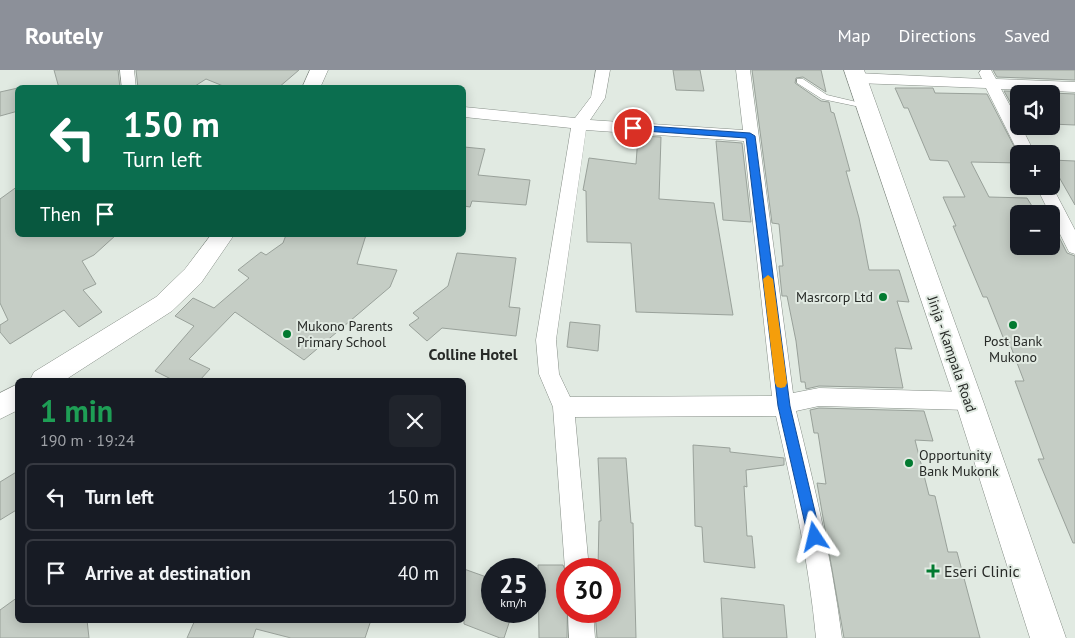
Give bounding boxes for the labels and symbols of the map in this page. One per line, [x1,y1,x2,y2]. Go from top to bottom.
pin [612,107,654,149]
place label: Masrcorp Ltd [796,288,873,306]
marker: Masrcorp Ltd [877,291,889,303]
street label: Jinja - Kampala Road [923,293,980,415]
place label: Mukono Parents Primary School [297,317,393,351]
marker: Post Bank Mukono [1007,319,1019,331]
marker: Mukono Parents Primary School [281,328,293,340]
place label: Post Bank Mukono [984,332,1043,366]
district label: Colline Hotel [429,344,518,364]
place label: Opportunity Bank Mukonk [919,446,999,480]
marker: Opportunity Bank Mukonk [903,457,915,469]
position arrow [788,510,840,562]
speed limit sign: 30 [556,558,621,623]
place label: Eseri Clinic [944,561,1020,581]
marker: Eseri Clinic [926,564,940,578]

